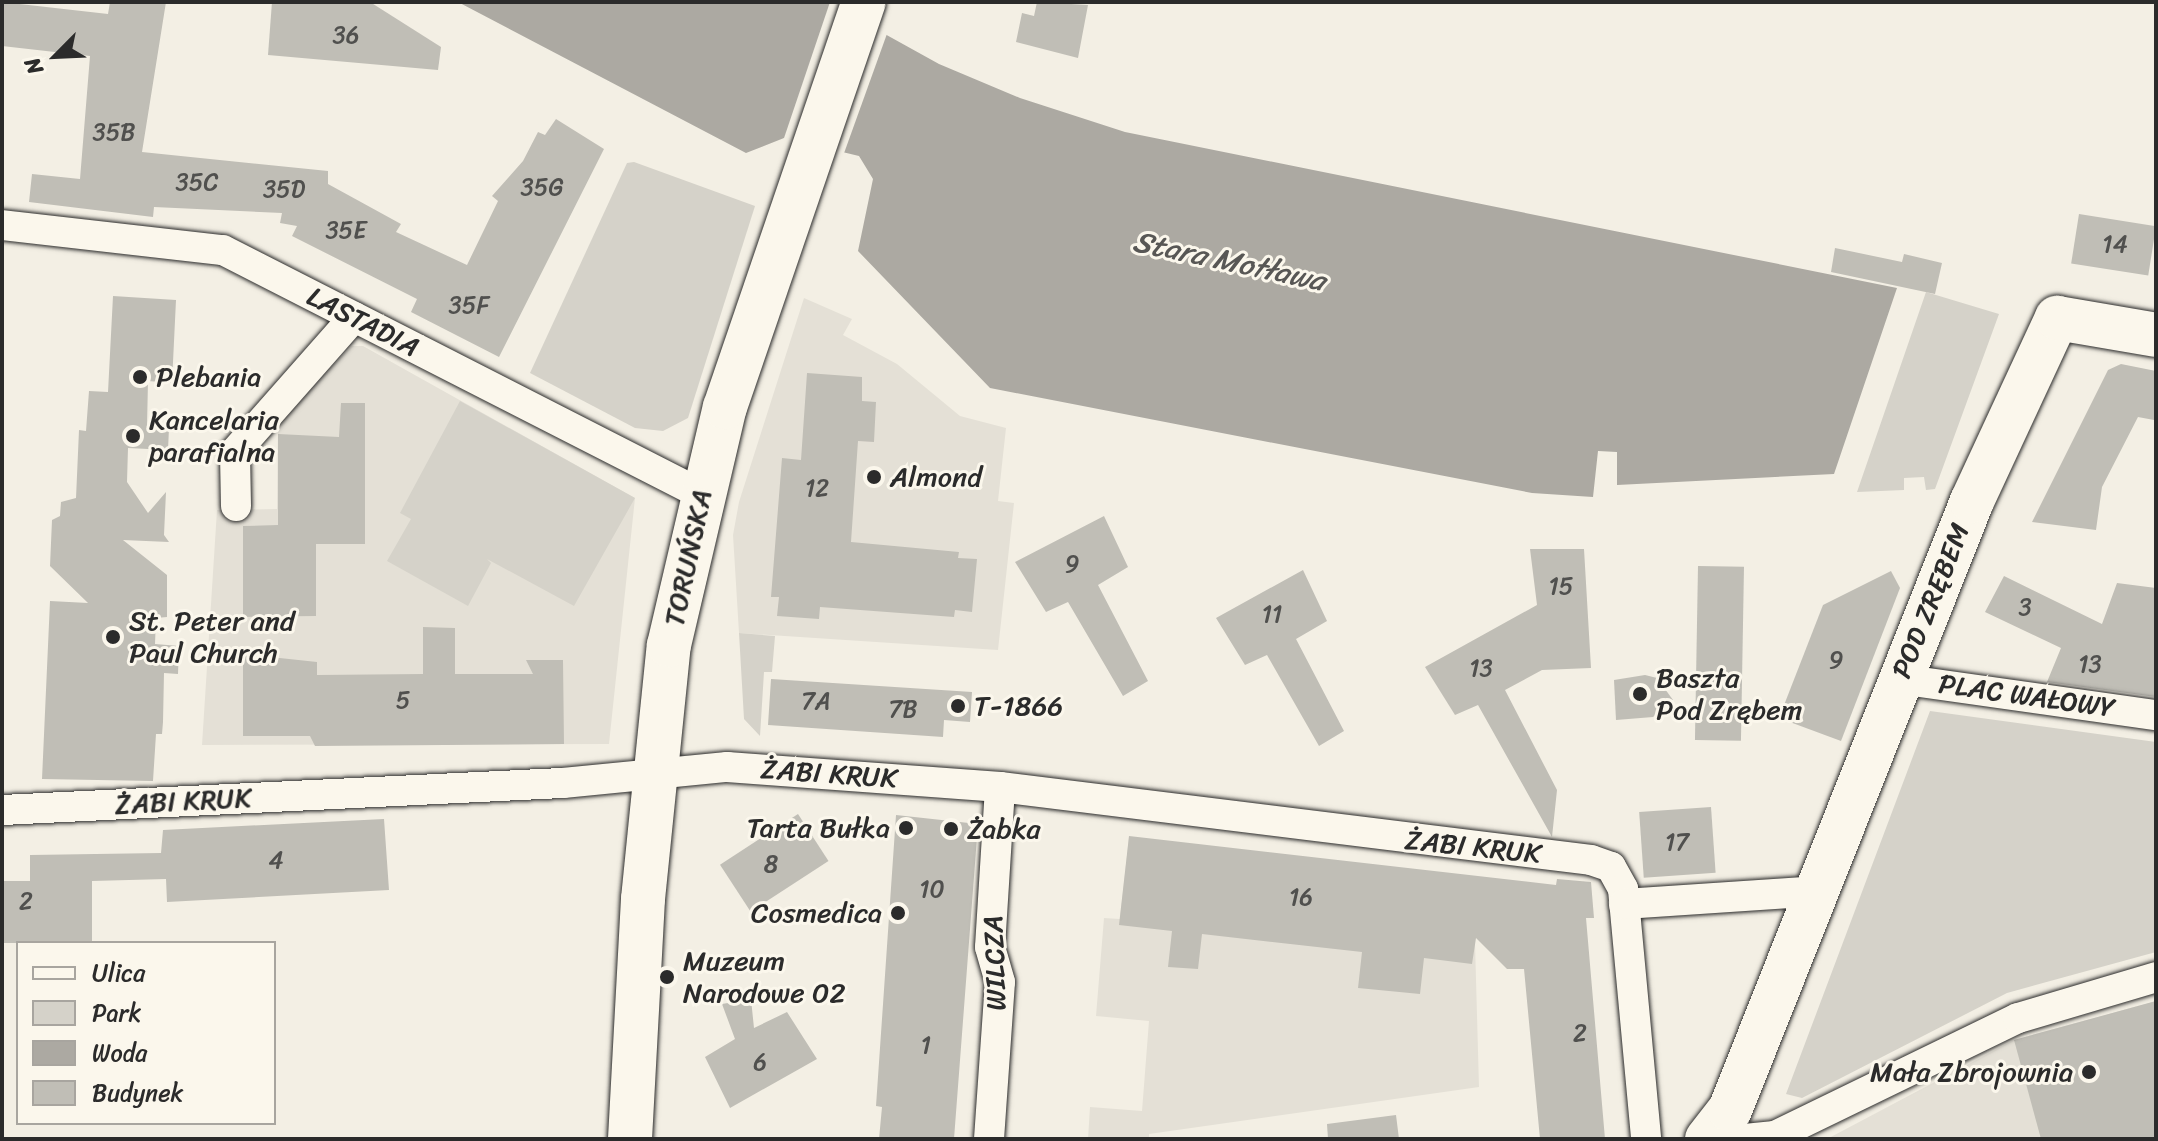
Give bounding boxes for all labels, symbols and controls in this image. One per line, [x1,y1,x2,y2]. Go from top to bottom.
north arrow [16,16,96,96]
house number: 36 [333,22,359,50]
text: N [13,51,55,81]
house number: 35B [93,119,135,147]
house number: 35C [176,169,218,197]
house number: 35G [521,174,563,202]
house number: 35D [263,176,305,204]
house number: 35E [325,217,367,245]
water label: Stara Motława [1130,223,1328,299]
house number: 14 [2102,231,2128,259]
street label: LASTADIA [301,279,425,365]
house number: 35F [449,292,489,320]
place label: Plebania [156,360,261,394]
marker: Plebania [131,368,149,386]
place label: Kancelaria parafialna [149,403,279,469]
marker: Kancelaria parafialna [124,427,142,445]
place label: Almond [890,460,982,494]
marker: Almond [865,468,883,486]
house number: 12 [805,475,829,503]
street label: TORUŃSKA [657,487,719,629]
street label: POD ZRĘBEM [1885,518,1977,684]
house number: 9 [1065,551,1079,579]
house number: 15 [1549,573,1573,601]
house number: 3 [2018,594,2032,622]
house number: 11 [1262,601,1282,629]
place label: St. Peter and Paul Church [129,604,295,670]
marker: St. Peter and Paul Church [104,628,122,646]
house number: 9 [1829,647,1843,675]
house number: 13 [2078,651,2102,679]
house number: 13 [1469,655,1493,683]
place label: Baszta Pod Zrębem [1656,661,1803,727]
street label: PLAC WAŁOWY [1936,667,2118,725]
marker: Baszta Pod Zrębem [1631,685,1649,703]
house number: 5 [396,687,410,715]
house number: 7A [801,688,831,716]
place label: T-1866 [974,689,1063,723]
house number: 7B [889,696,917,724]
marker: T-1866 [949,697,967,715]
street label: ŻABI KRUK [759,752,899,796]
street label: ŻABI KRUK [113,781,253,821]
place label: Tarta Bułka [747,811,890,845]
place label: Żabka [967,812,1041,846]
marker: Tarta Bułka [897,819,915,837]
marker: Żabka [942,820,960,838]
street label: ŻABI KRUK [1403,823,1543,871]
house number: 17 [1665,829,1689,857]
house number: 4 [269,847,283,875]
house number: 8 [764,851,778,879]
house number: 10 [919,876,945,904]
house number: 16 [1289,884,1313,912]
house number: 2 [19,888,33,916]
place label: Cosmedica [751,896,882,930]
marker: Cosmedica [889,904,907,922]
street label: WILCZA [977,915,1013,1011]
legend [16,941,276,1125]
place label: Muzeum Narodowe 02 [683,944,846,1010]
text: Ulica [92,952,145,994]
marker: Muzeum Narodowe 02 [658,968,676,986]
text: Park [92,992,141,1034]
house number: 2 [1573,1020,1587,1048]
text: Woda [92,1032,147,1074]
house number: 1 [921,1032,931,1060]
house number: 6 [753,1049,767,1077]
place label: Mała Zbrojownia [1869,1055,2073,1089]
marker: Mała Zbrojownia [2080,1063,2098,1081]
text: Budynek [92,1072,183,1114]

